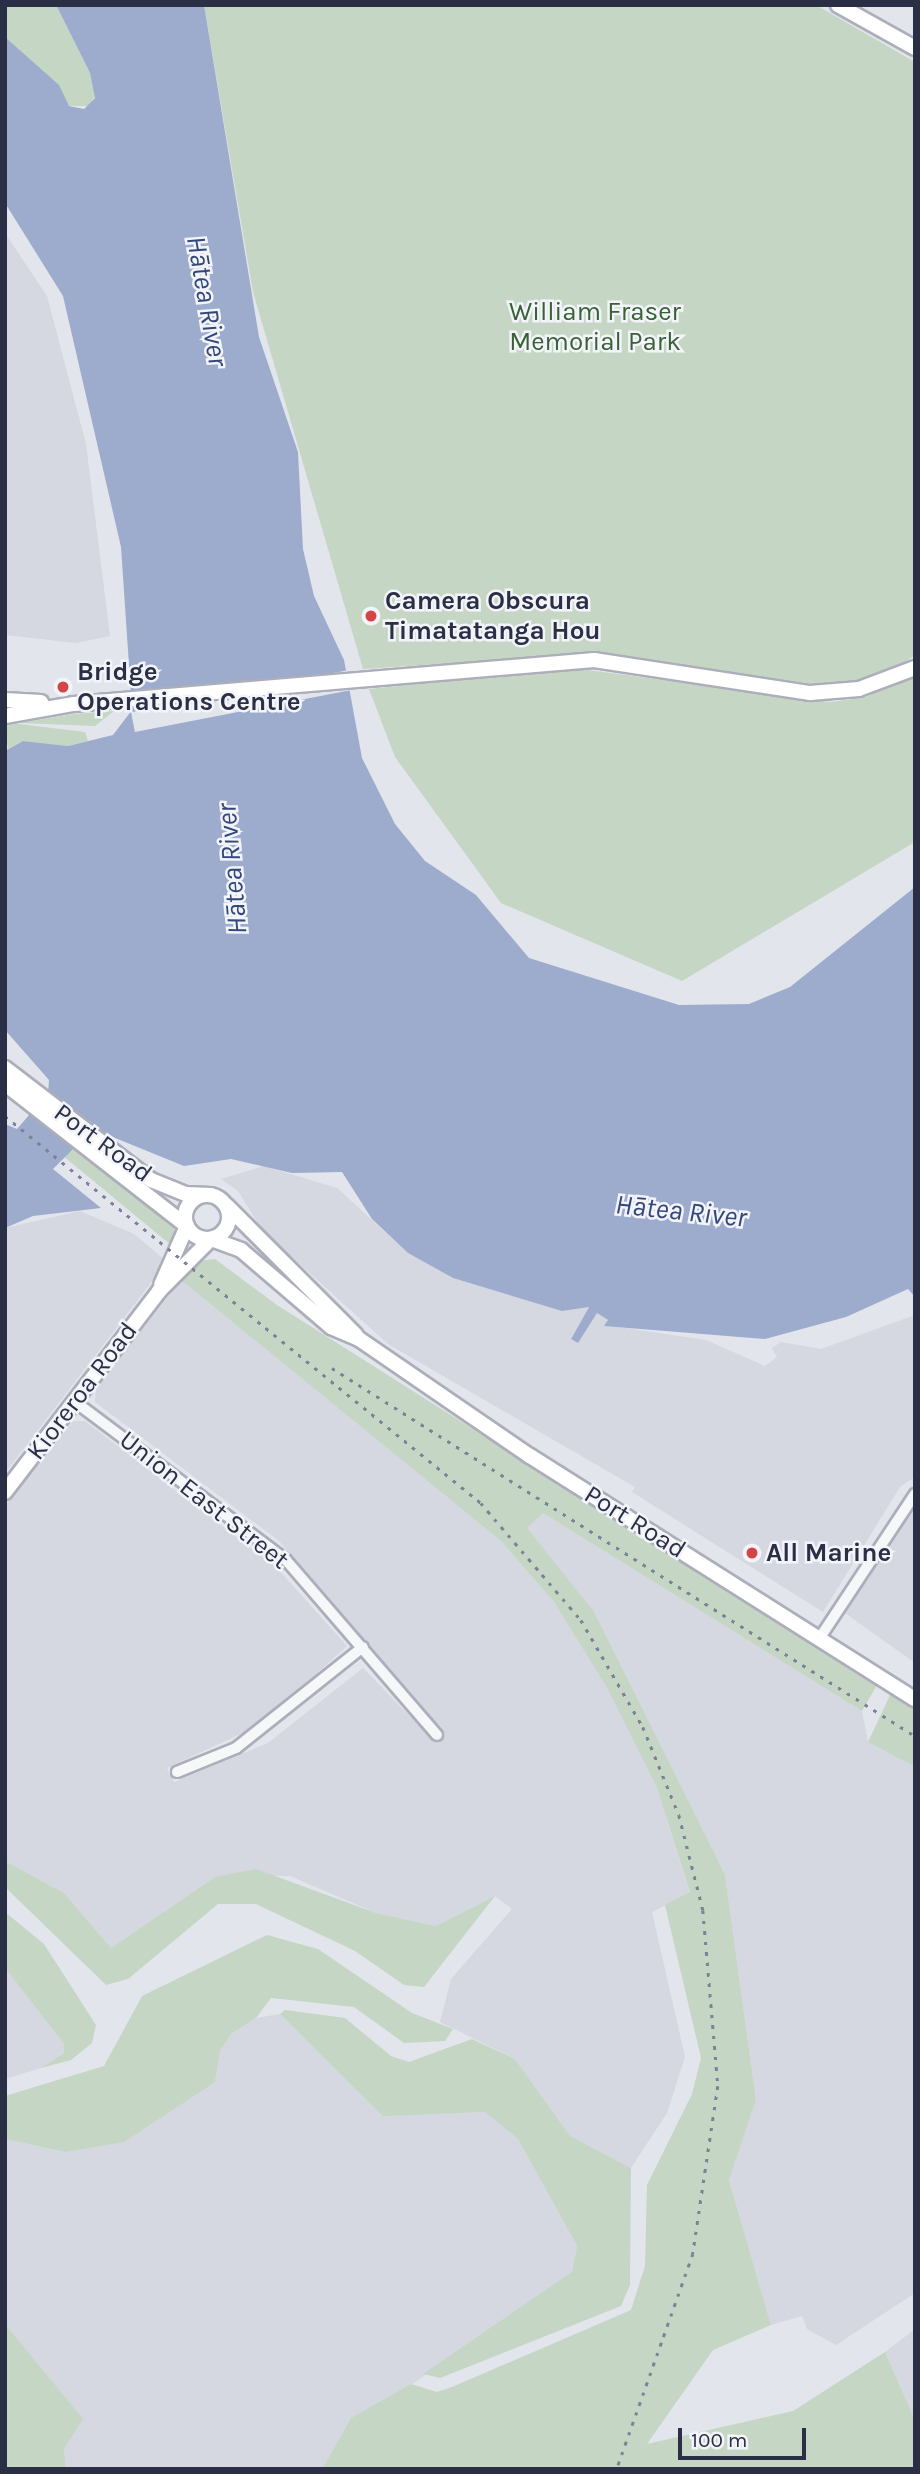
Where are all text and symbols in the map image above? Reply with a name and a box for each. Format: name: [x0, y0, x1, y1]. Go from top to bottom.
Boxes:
water label: Hātea River: [179, 233, 235, 369]
park label: William Fraser Memorial Park: [509, 296, 681, 358]
place label: Camera Obscura Timatatanga Hou: [385, 585, 601, 646]
marker: Camera Obscura Timatatanga Hou: [363, 608, 379, 624]
place label: Bridge Operations Centre: [77, 656, 300, 718]
marker: Bridge Operations Centre: [55, 679, 71, 695]
water label: Hātea River: [210, 802, 254, 936]
street label: Port Road: [48, 1097, 158, 1189]
water label: Hātea River: [614, 1187, 748, 1235]
street label: Kioreroa Road: [20, 1316, 144, 1466]
street label: Union East Street: [113, 1424, 295, 1576]
street label: Port Road: [578, 1479, 692, 1565]
place label: All Marine: [766, 1537, 891, 1569]
marker: All Marine: [744, 1545, 760, 1561]
scale bar: [682, 2414, 810, 2458]
text: 100 m: [691, 2428, 748, 2452]

